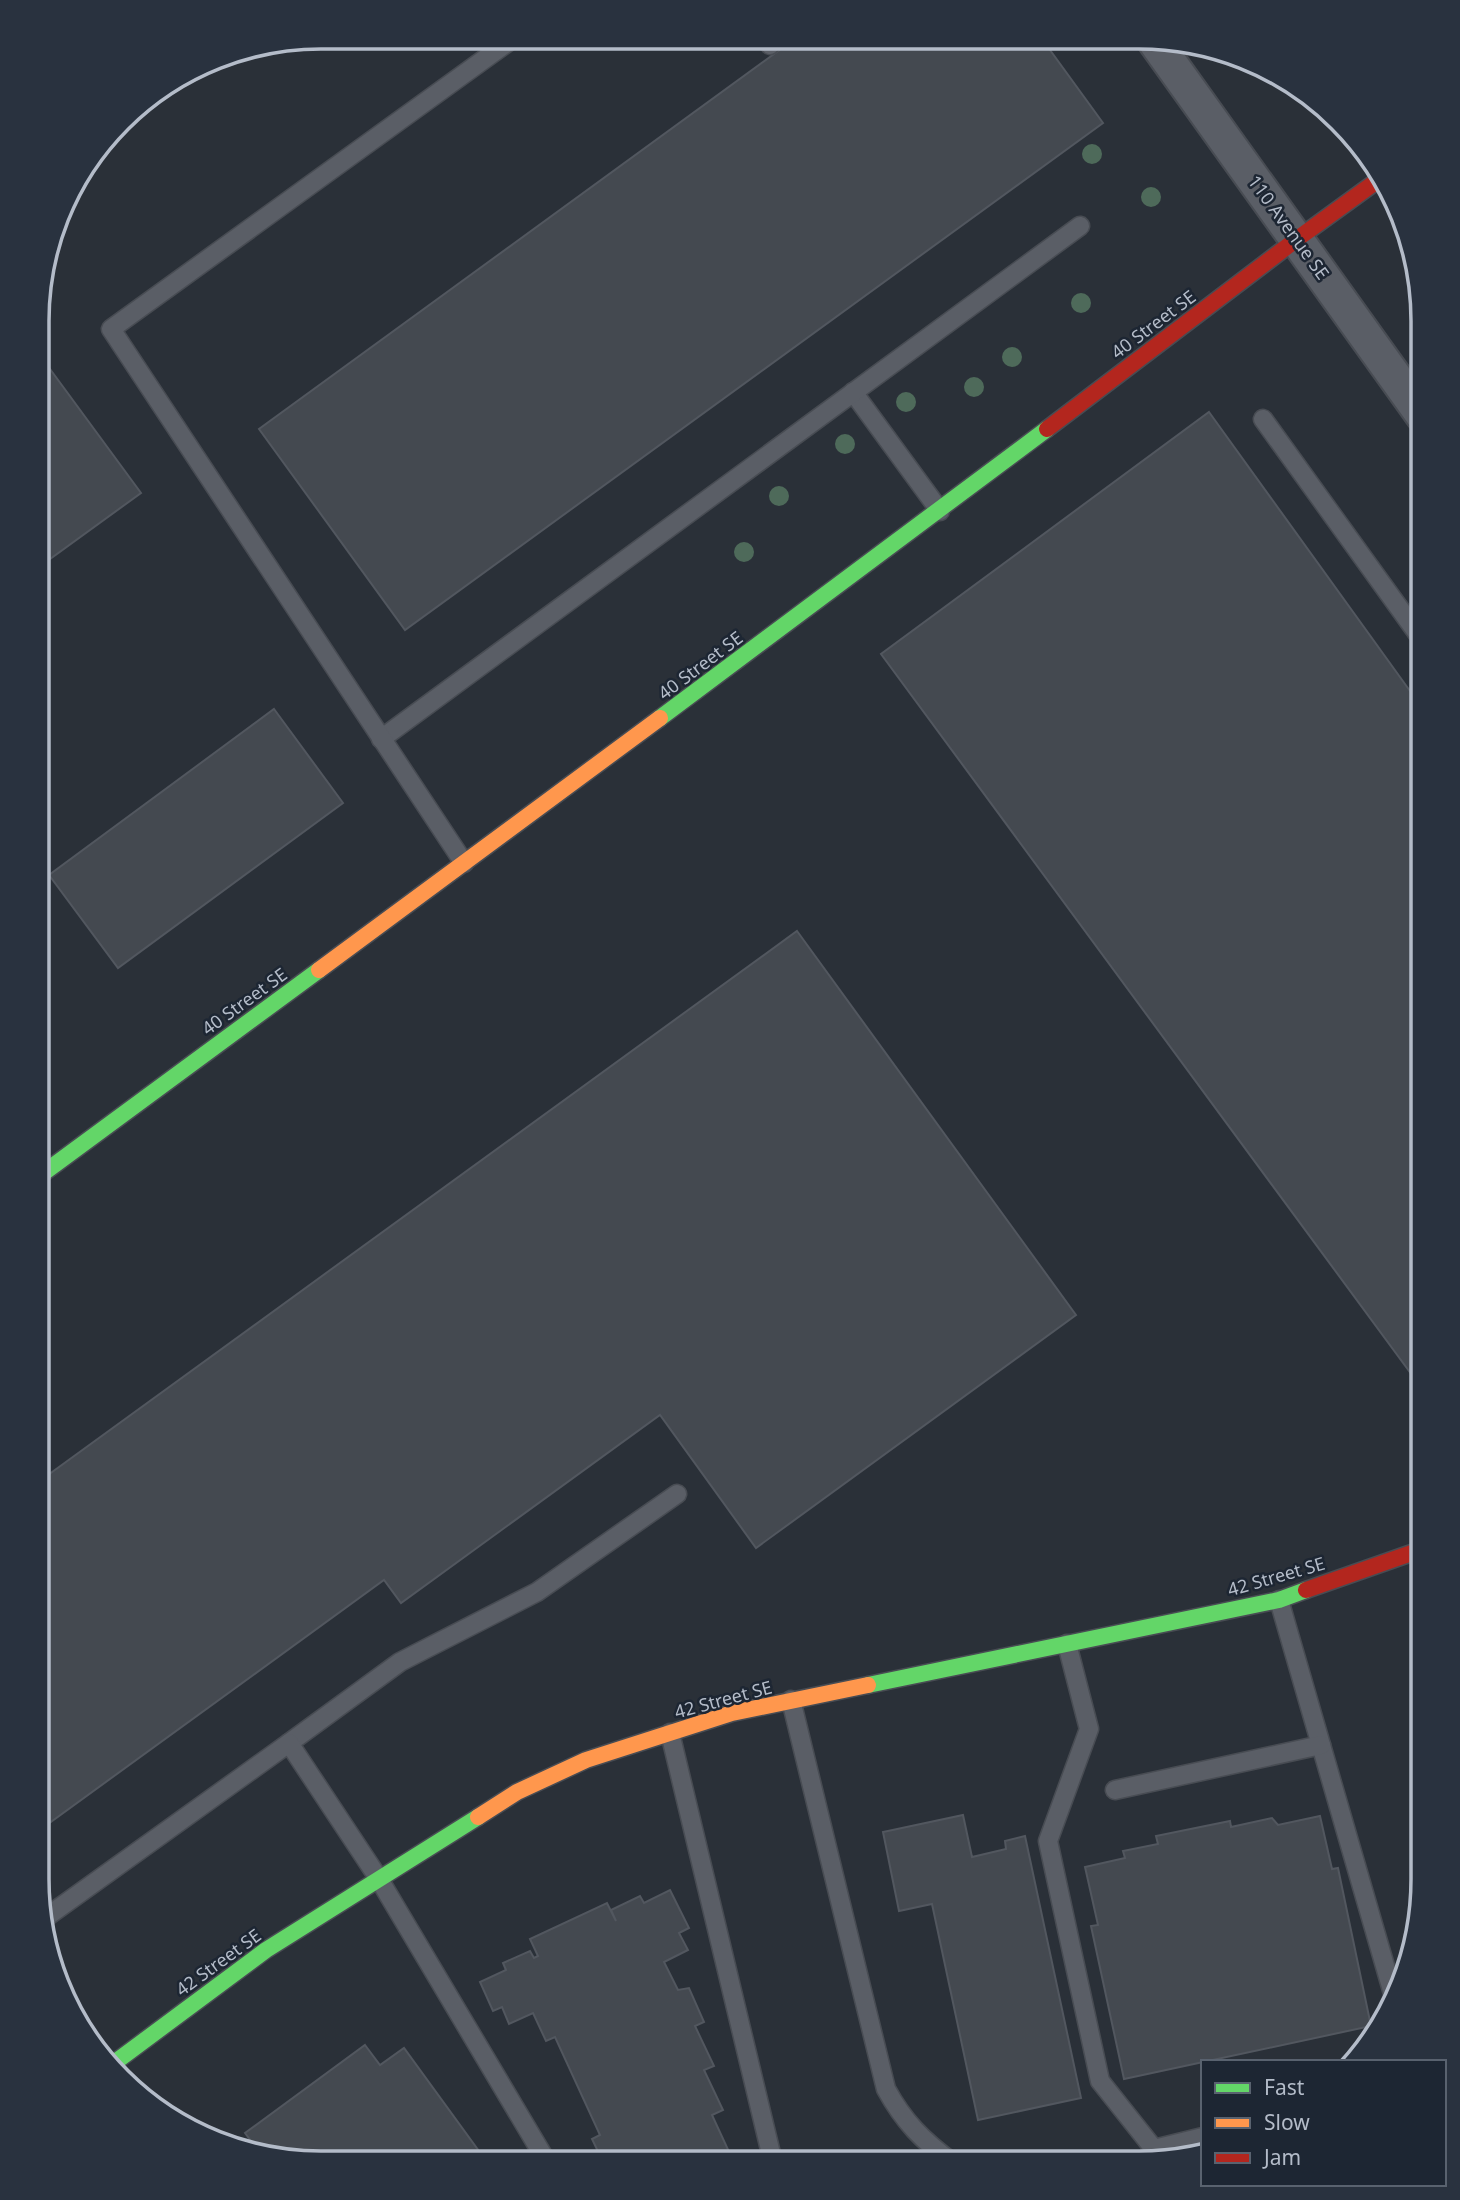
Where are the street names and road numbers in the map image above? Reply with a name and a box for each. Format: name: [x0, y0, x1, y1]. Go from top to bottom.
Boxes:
street label: 110 Avenue SE: [1243, 170, 1335, 284]
street label: 40 Street SE: [1106, 284, 1200, 364]
street label: 40 Street SE: [653, 625, 747, 705]
street label: 40 Street SE: [196, 962, 292, 1040]
street label: 42 Street SE: [1225, 1551, 1327, 1601]
street label: 42 Street SE: [672, 1674, 774, 1724]
street label: 42 Street SE: [170, 1923, 266, 2001]

